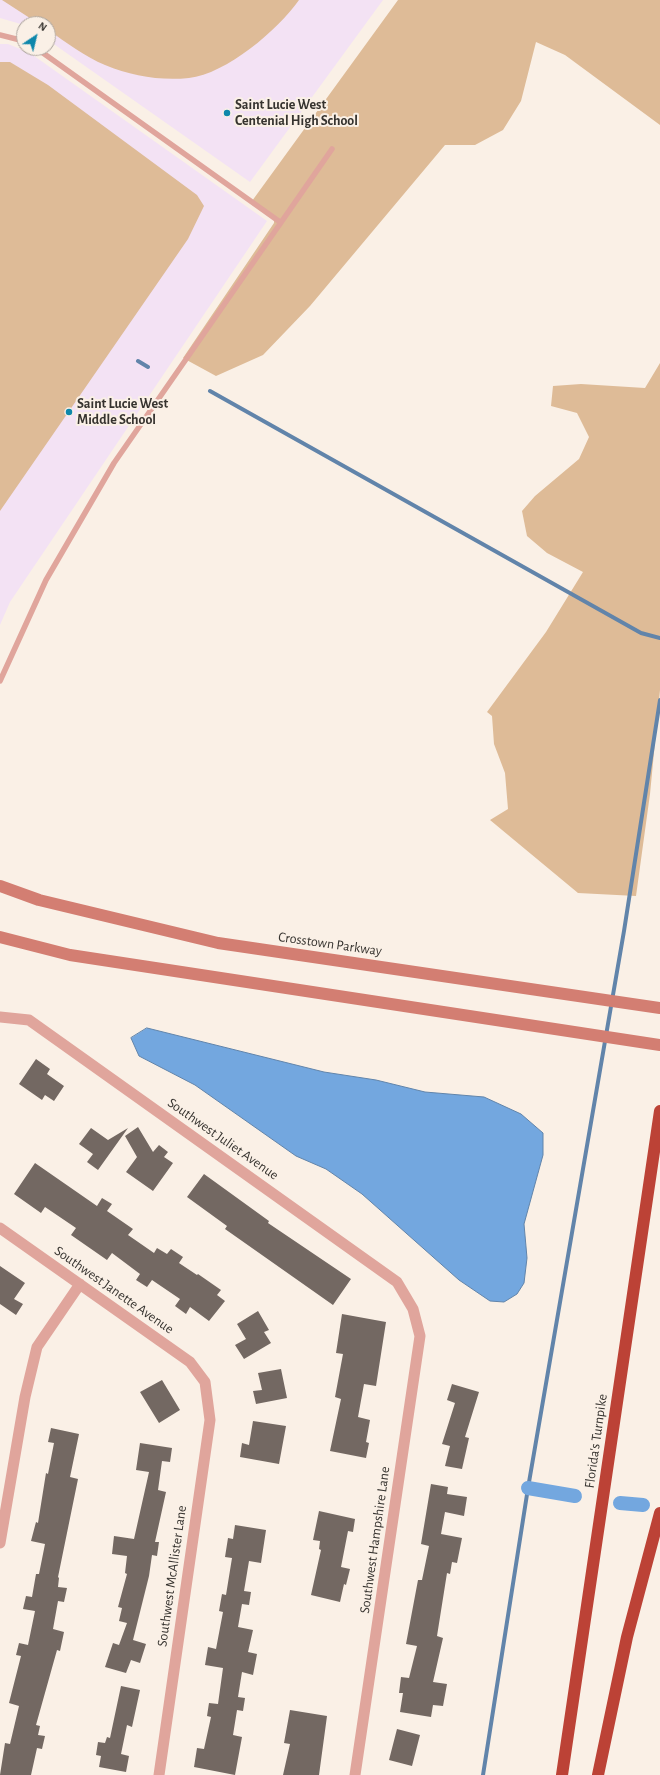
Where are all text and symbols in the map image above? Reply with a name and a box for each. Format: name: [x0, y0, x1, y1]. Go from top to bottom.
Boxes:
north arrow: [16, 16, 56, 56]
text: N: [36, 20, 49, 33]
place label: Saint Lucie West Centenial High School: [235, 97, 358, 130]
marker: Saint Lucie West Centenial High School: [222, 108, 232, 118]
place label: Saint Lucie West Middle School: [77, 396, 168, 428]
marker: Saint Lucie West Middle School: [64, 407, 74, 417]
street label: Crosstown Parkway: [277, 928, 383, 960]
street label: Southwest Juliet Avenue: [164, 1094, 282, 1184]
street label: Southwest Janette Avenue: [51, 1242, 177, 1338]
street label: Florida's Turnpike: [581, 1393, 611, 1489]
street label: Southwest Hampshire Lane: [356, 1465, 394, 1615]
street label: Southwest McAllister Lane: [154, 1504, 190, 1648]

